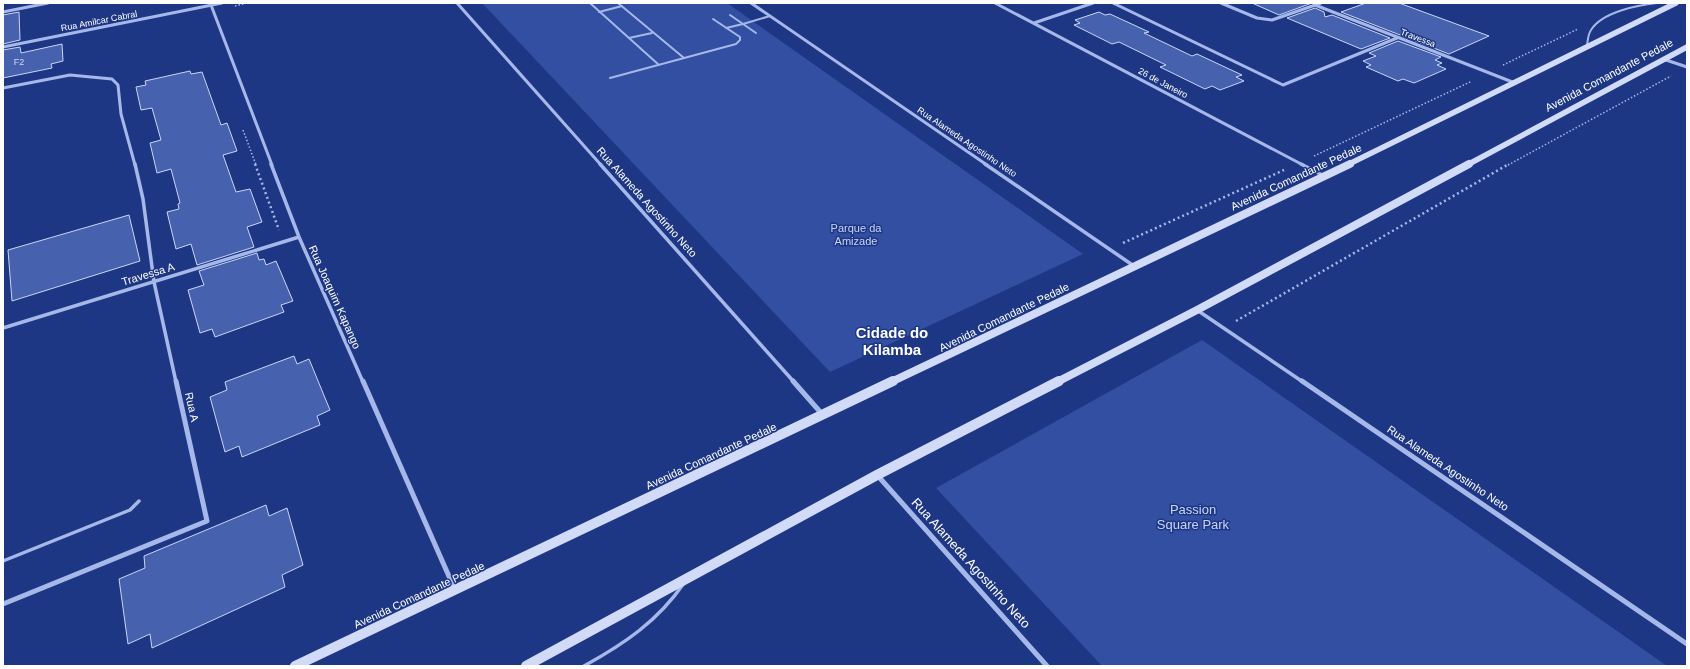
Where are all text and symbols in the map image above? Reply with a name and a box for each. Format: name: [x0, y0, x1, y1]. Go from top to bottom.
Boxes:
street label: Rua Amilcar Cabral: [60, 9, 138, 33]
street label: Travessa: [1399, 27, 1437, 49]
street label: Avenida Comandante Pedale: [1543, 36, 1675, 114]
house number: F2: [14, 57, 24, 67]
street label: 26 de Janeiro: [1137, 66, 1189, 100]
street label: Rua Alameda Agostinho Neto: [915, 105, 1019, 179]
street label: Avenida Comandante Pedale: [1229, 141, 1363, 213]
street label: Rua Alameda Agostinho Neto: [594, 145, 700, 259]
park label: Parque da Amizade: [831, 222, 882, 247]
street label: Rua Joaquim Kapango: [307, 243, 363, 351]
street label: Travessa A: [120, 260, 176, 288]
street label: Avenida Comandante Pedale: [937, 280, 1071, 354]
district label: Cidade do Kilamba: [856, 324, 928, 358]
street label: Rua A: [183, 391, 201, 424]
street label: Avenida Comandante Pedale: [644, 420, 778, 492]
street label: Rua Alameda Agostinho Neto: [1385, 423, 1511, 513]
street label: Rua Alameda Agostinho Neto: [909, 495, 1033, 631]
park label: Passion Square Park: [1157, 502, 1230, 532]
street label: Avenida Comandante Pedale: [352, 559, 486, 631]

